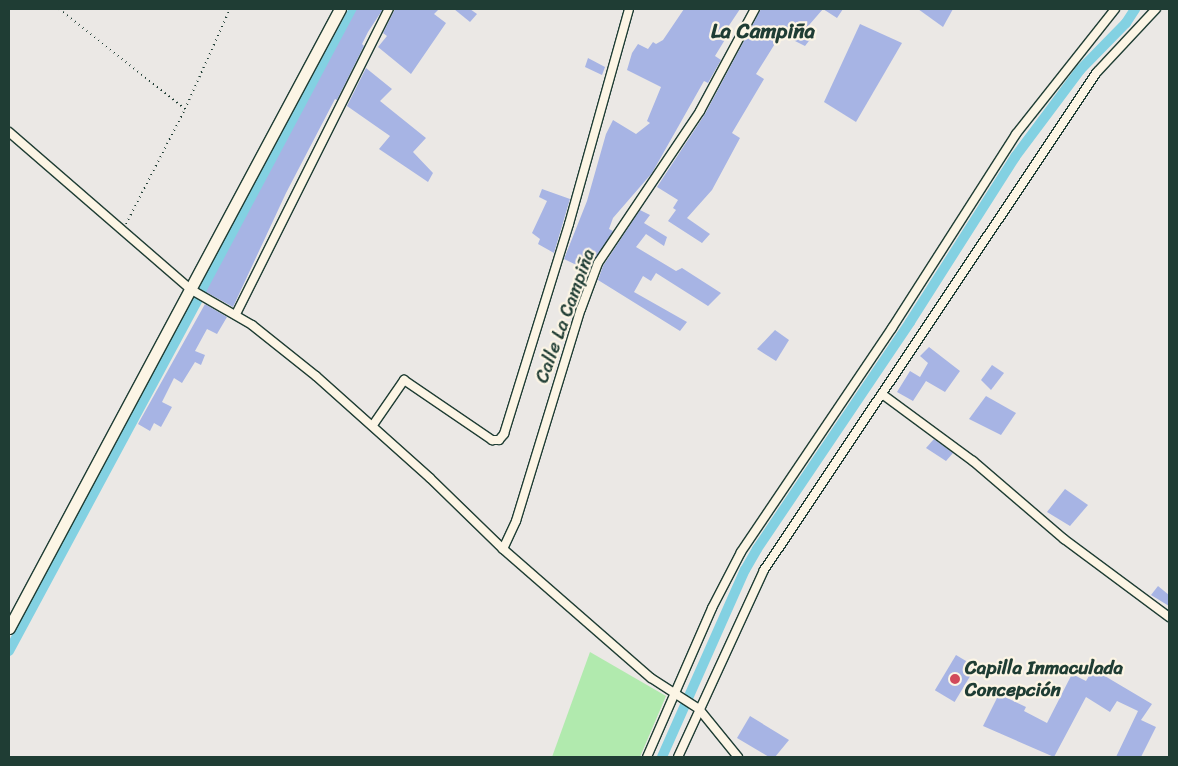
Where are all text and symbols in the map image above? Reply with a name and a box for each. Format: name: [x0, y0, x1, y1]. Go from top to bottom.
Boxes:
district label: La Campiña: [711, 18, 815, 44]
street label: Calle La Campiña: [530, 246, 600, 386]
place label: Capilla Inmaculada Concepción: [965, 657, 1123, 701]
marker: Capilla Inmaculada Concepción: [949, 673, 961, 685]

